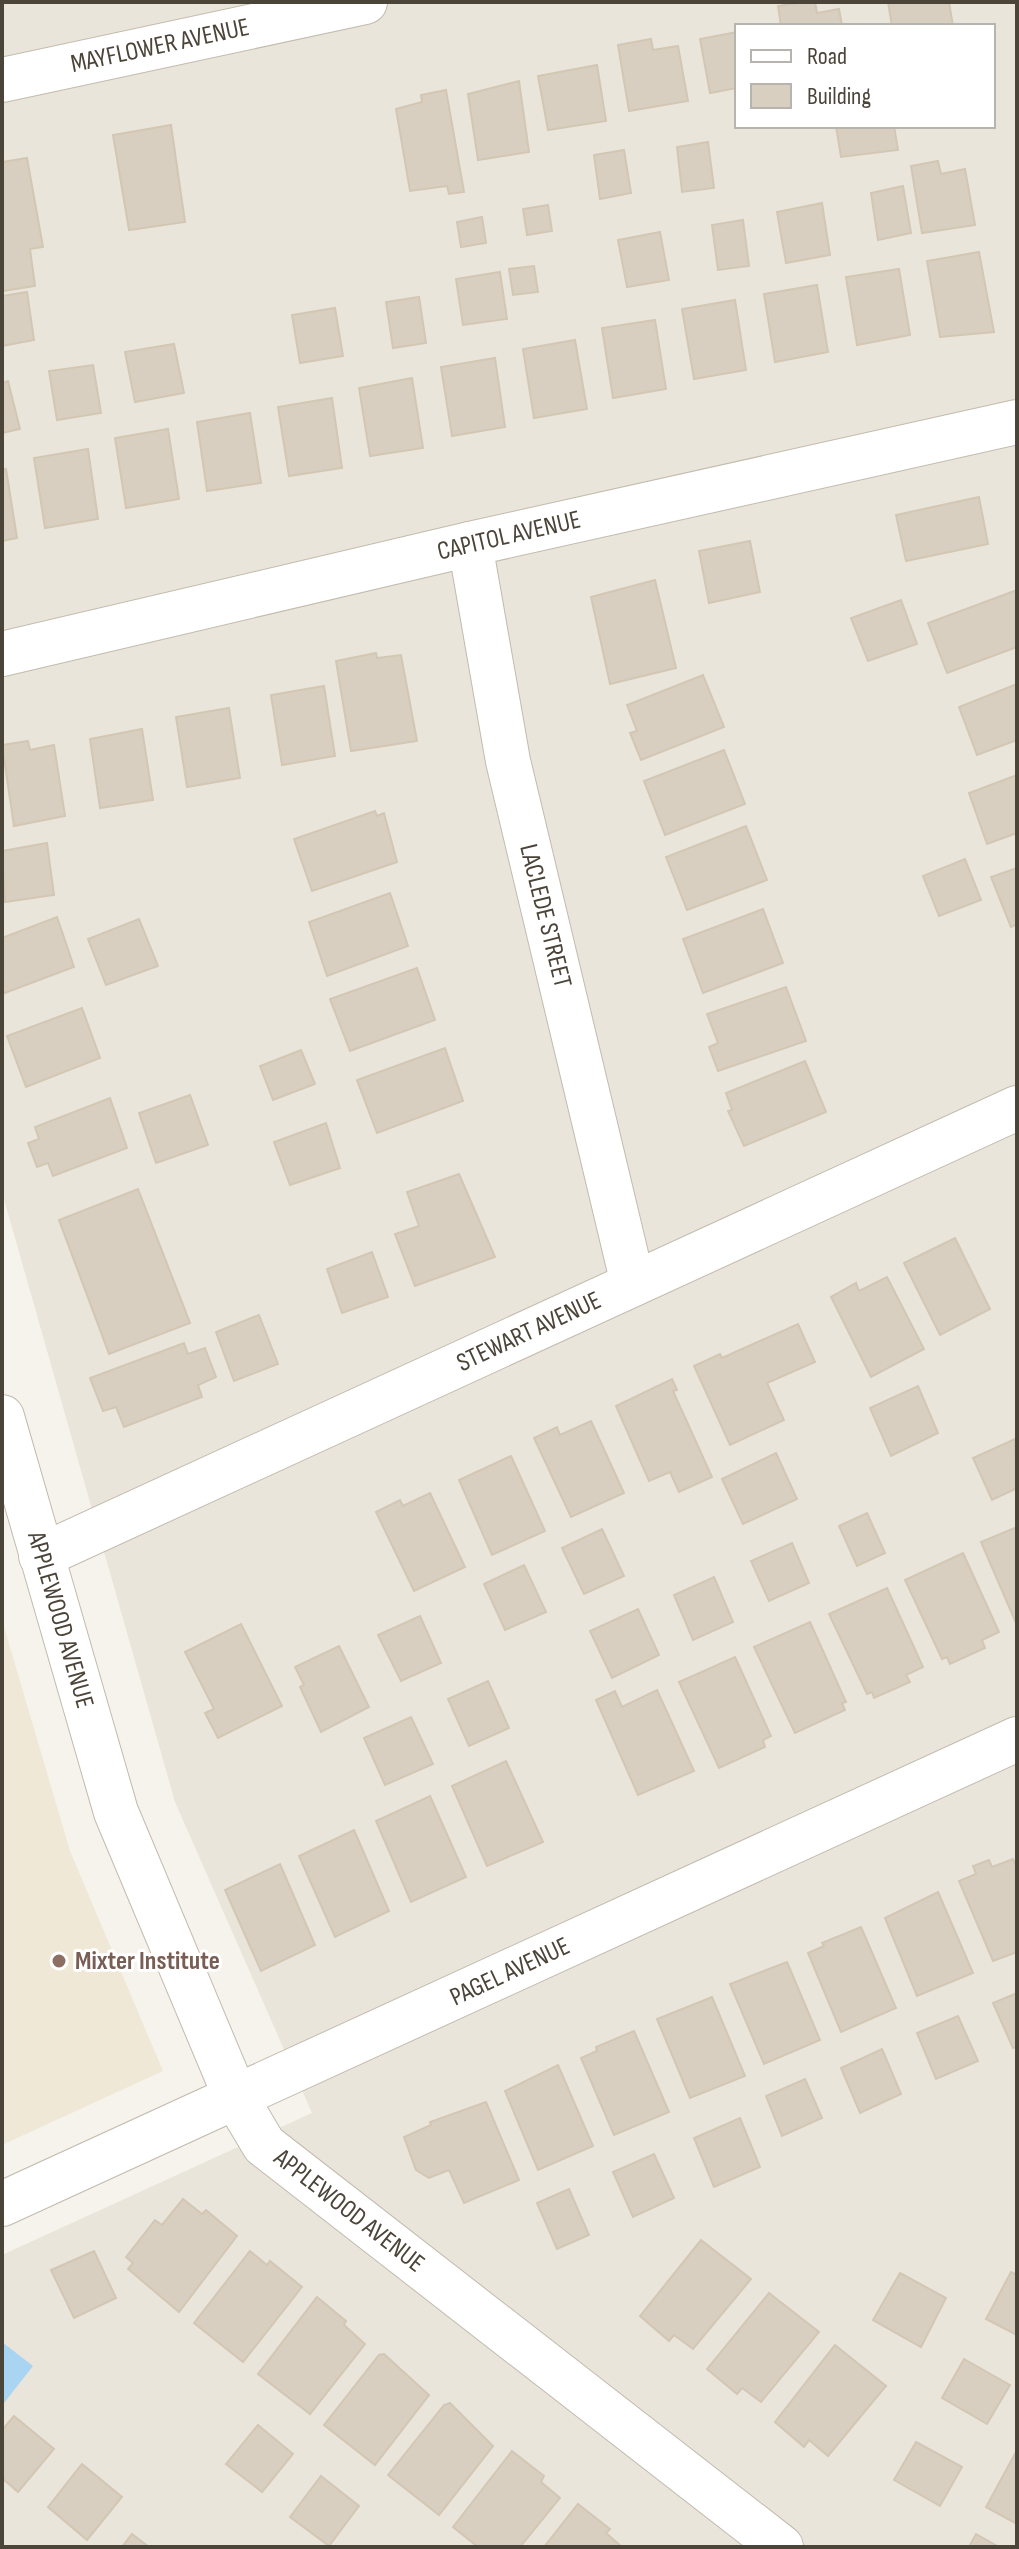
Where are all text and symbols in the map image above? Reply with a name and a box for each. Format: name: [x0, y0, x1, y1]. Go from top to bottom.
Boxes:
street label: MAYFLOWER AVENUE: [68, 12, 252, 80]
legend: [735, 24, 995, 128]
text: Road: [807, 42, 847, 71]
text: Building: [807, 82, 871, 111]
street label: CAPITOL AVENUE: [434, 504, 584, 568]
street label: LACLEDE STREET: [512, 841, 578, 991]
street label: STEWART AVENUE: [452, 1285, 606, 1379]
street label: APPLEWOOD AVENUE: [20, 1527, 100, 1712]
street label: PAGEL AVENUE: [445, 1931, 575, 2013]
place label: Mixter Institute: [75, 1946, 220, 1977]
marker: Mixter Institute: [50, 1952, 68, 1970]
street label: APPLEWOOD AVENUE: [267, 2142, 430, 2279]

